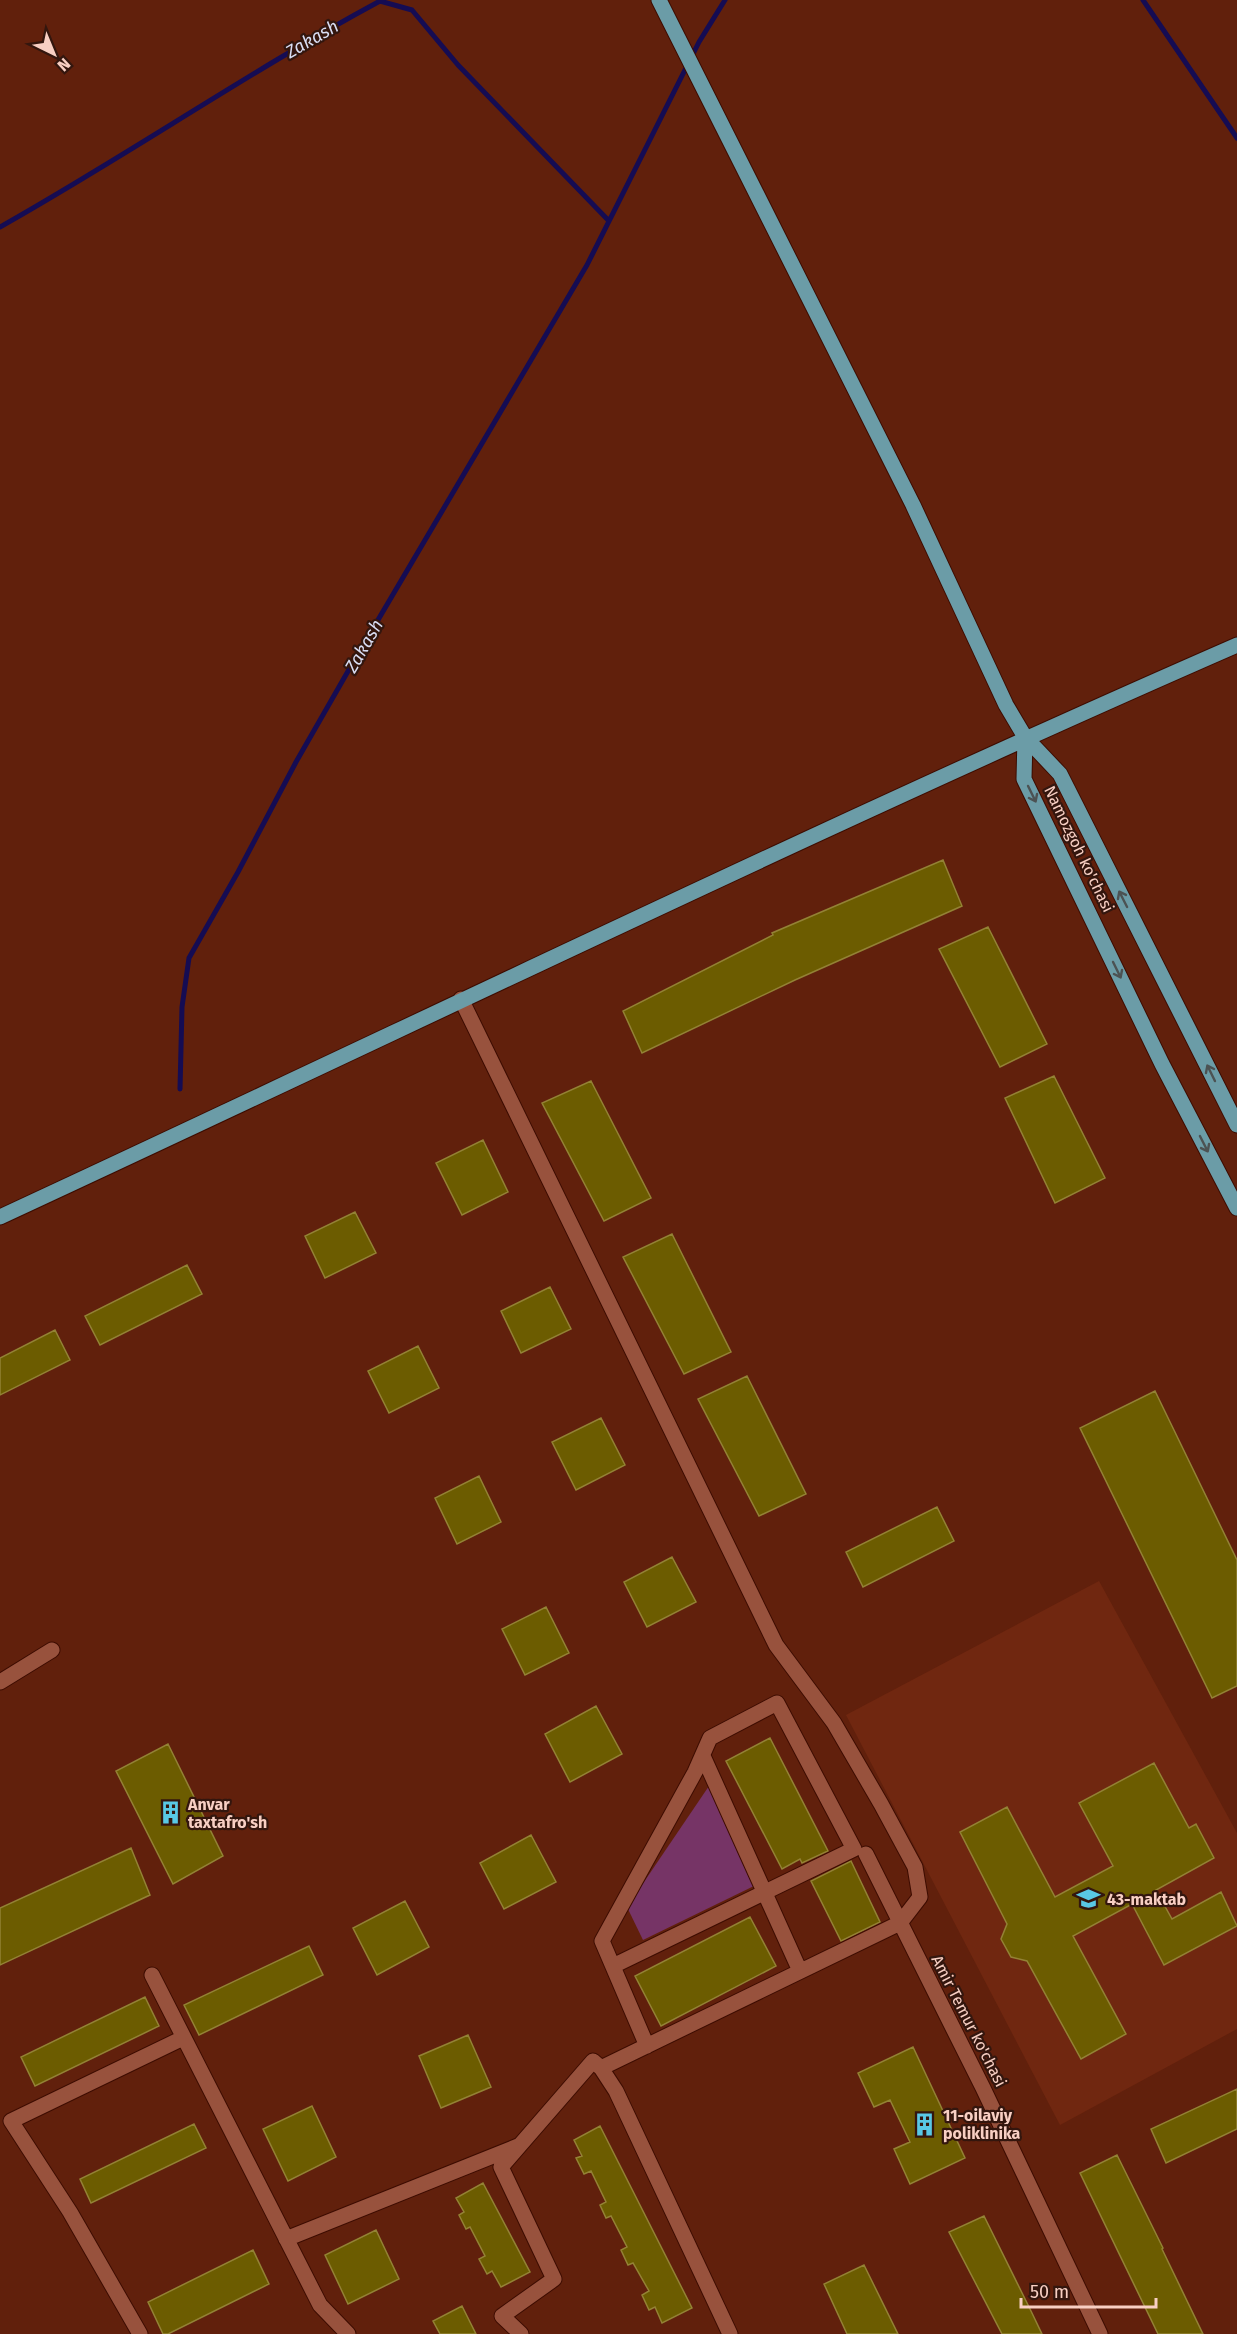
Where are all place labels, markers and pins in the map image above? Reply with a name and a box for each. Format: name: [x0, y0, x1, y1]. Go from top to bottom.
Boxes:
place label: Anvar taxtafro'sh: [187, 1795, 267, 1832]
building icon: Anvar taxtafro'sh: [157, 1800, 183, 1826]
school or university icon: 43-maktab: [1076, 1886, 1102, 1912]
place label: 43-maktab: [1107, 1890, 1186, 1909]
place label: 11-oilaviy poliklinika: [943, 2106, 1021, 2143]
building icon: 11-oilaviy poliklinika: [912, 2111, 938, 2137]

